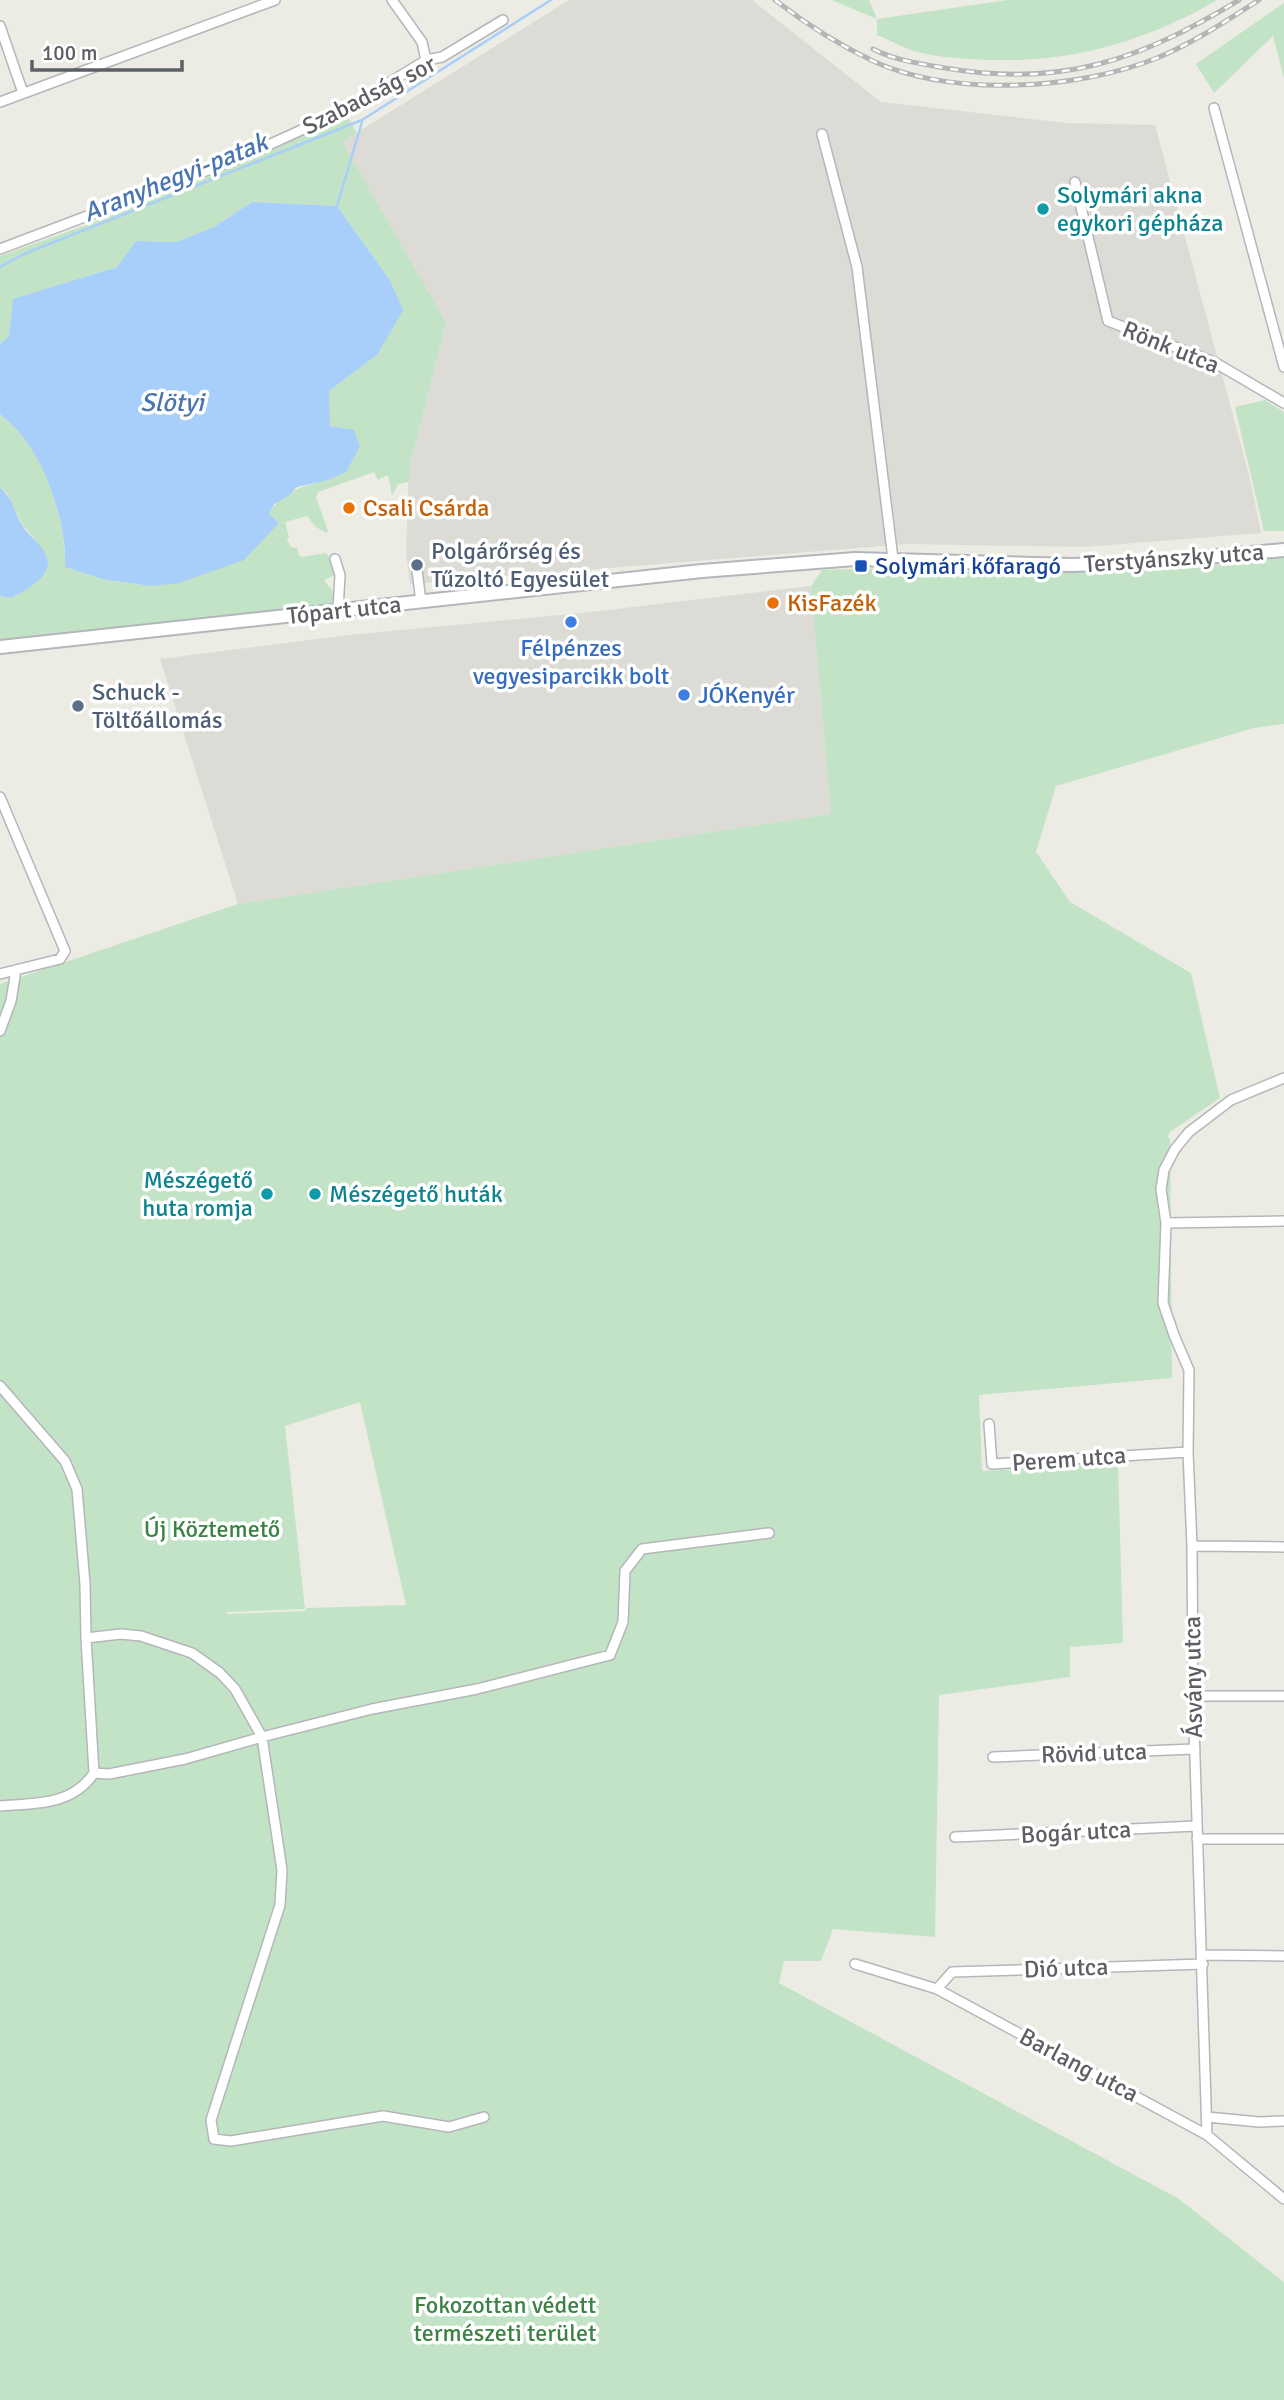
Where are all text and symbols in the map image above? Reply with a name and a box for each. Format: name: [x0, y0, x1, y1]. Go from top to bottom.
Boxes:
scale bar: [32, 28, 182, 72]
text: 100 m: [42, 40, 97, 66]
street label: Szabadság sor: [297, 48, 441, 141]
water label: Aranyhegyi-patak: [79, 126, 274, 229]
place label: Solymári akna egykori gépháza: [1057, 180, 1224, 238]
marker: Solymári akna egykori gépháza: [1035, 201, 1051, 217]
street label: Rönk utca: [1118, 314, 1224, 380]
water label: Slötyi: [140, 387, 207, 419]
place label: Csali Csárda: [363, 493, 490, 523]
marker: Csali Csárda: [341, 500, 357, 516]
place label: Polgárőrség és Tűzoltó Egyesület: [431, 536, 609, 594]
street label: Terstyánszky utca: [1083, 537, 1265, 579]
place label: Solymári kőfaragó: [875, 551, 1061, 581]
marker: Polgárőrség és Tűzoltó Egyesület: [409, 557, 425, 573]
marker: Solymári kőfaragó: [853, 558, 869, 574]
place label: KisFazék: [787, 588, 877, 618]
street label: Tópart utca: [285, 589, 403, 631]
marker: KisFazék: [765, 595, 781, 611]
marker: Félpénzes vegyesiparcikk bolt: [563, 614, 579, 630]
place label: Félpénzes vegyesiparcikk bolt: [473, 633, 669, 691]
place label: Schuck - Töltőállomás: [92, 677, 223, 735]
place label: JÓKenyér: [698, 680, 795, 710]
marker: JÓKenyér: [676, 687, 692, 703]
marker: Schuck - Töltőállomás: [70, 698, 86, 714]
place label: Mészégető huta romja: [142, 1165, 253, 1223]
place label: Mészégető huták: [329, 1179, 503, 1209]
marker: Mészégető huta romja: [259, 1186, 275, 1202]
marker: Mészégető huták: [307, 1186, 323, 1202]
street label: Perem utca: [1011, 1440, 1127, 1478]
park label: Új Köztemető: [144, 1514, 280, 1544]
street label: Ásvány utca: [1177, 1616, 1209, 1738]
street label: Rövid utca: [1040, 1736, 1148, 1770]
street label: Bogár utca: [1020, 1814, 1132, 1850]
street label: Dió utca: [1023, 1952, 1109, 1984]
street label: Barlang utca: [1014, 2021, 1144, 2109]
park label: Fokozottan védett természeti terület: [414, 2290, 596, 2348]

